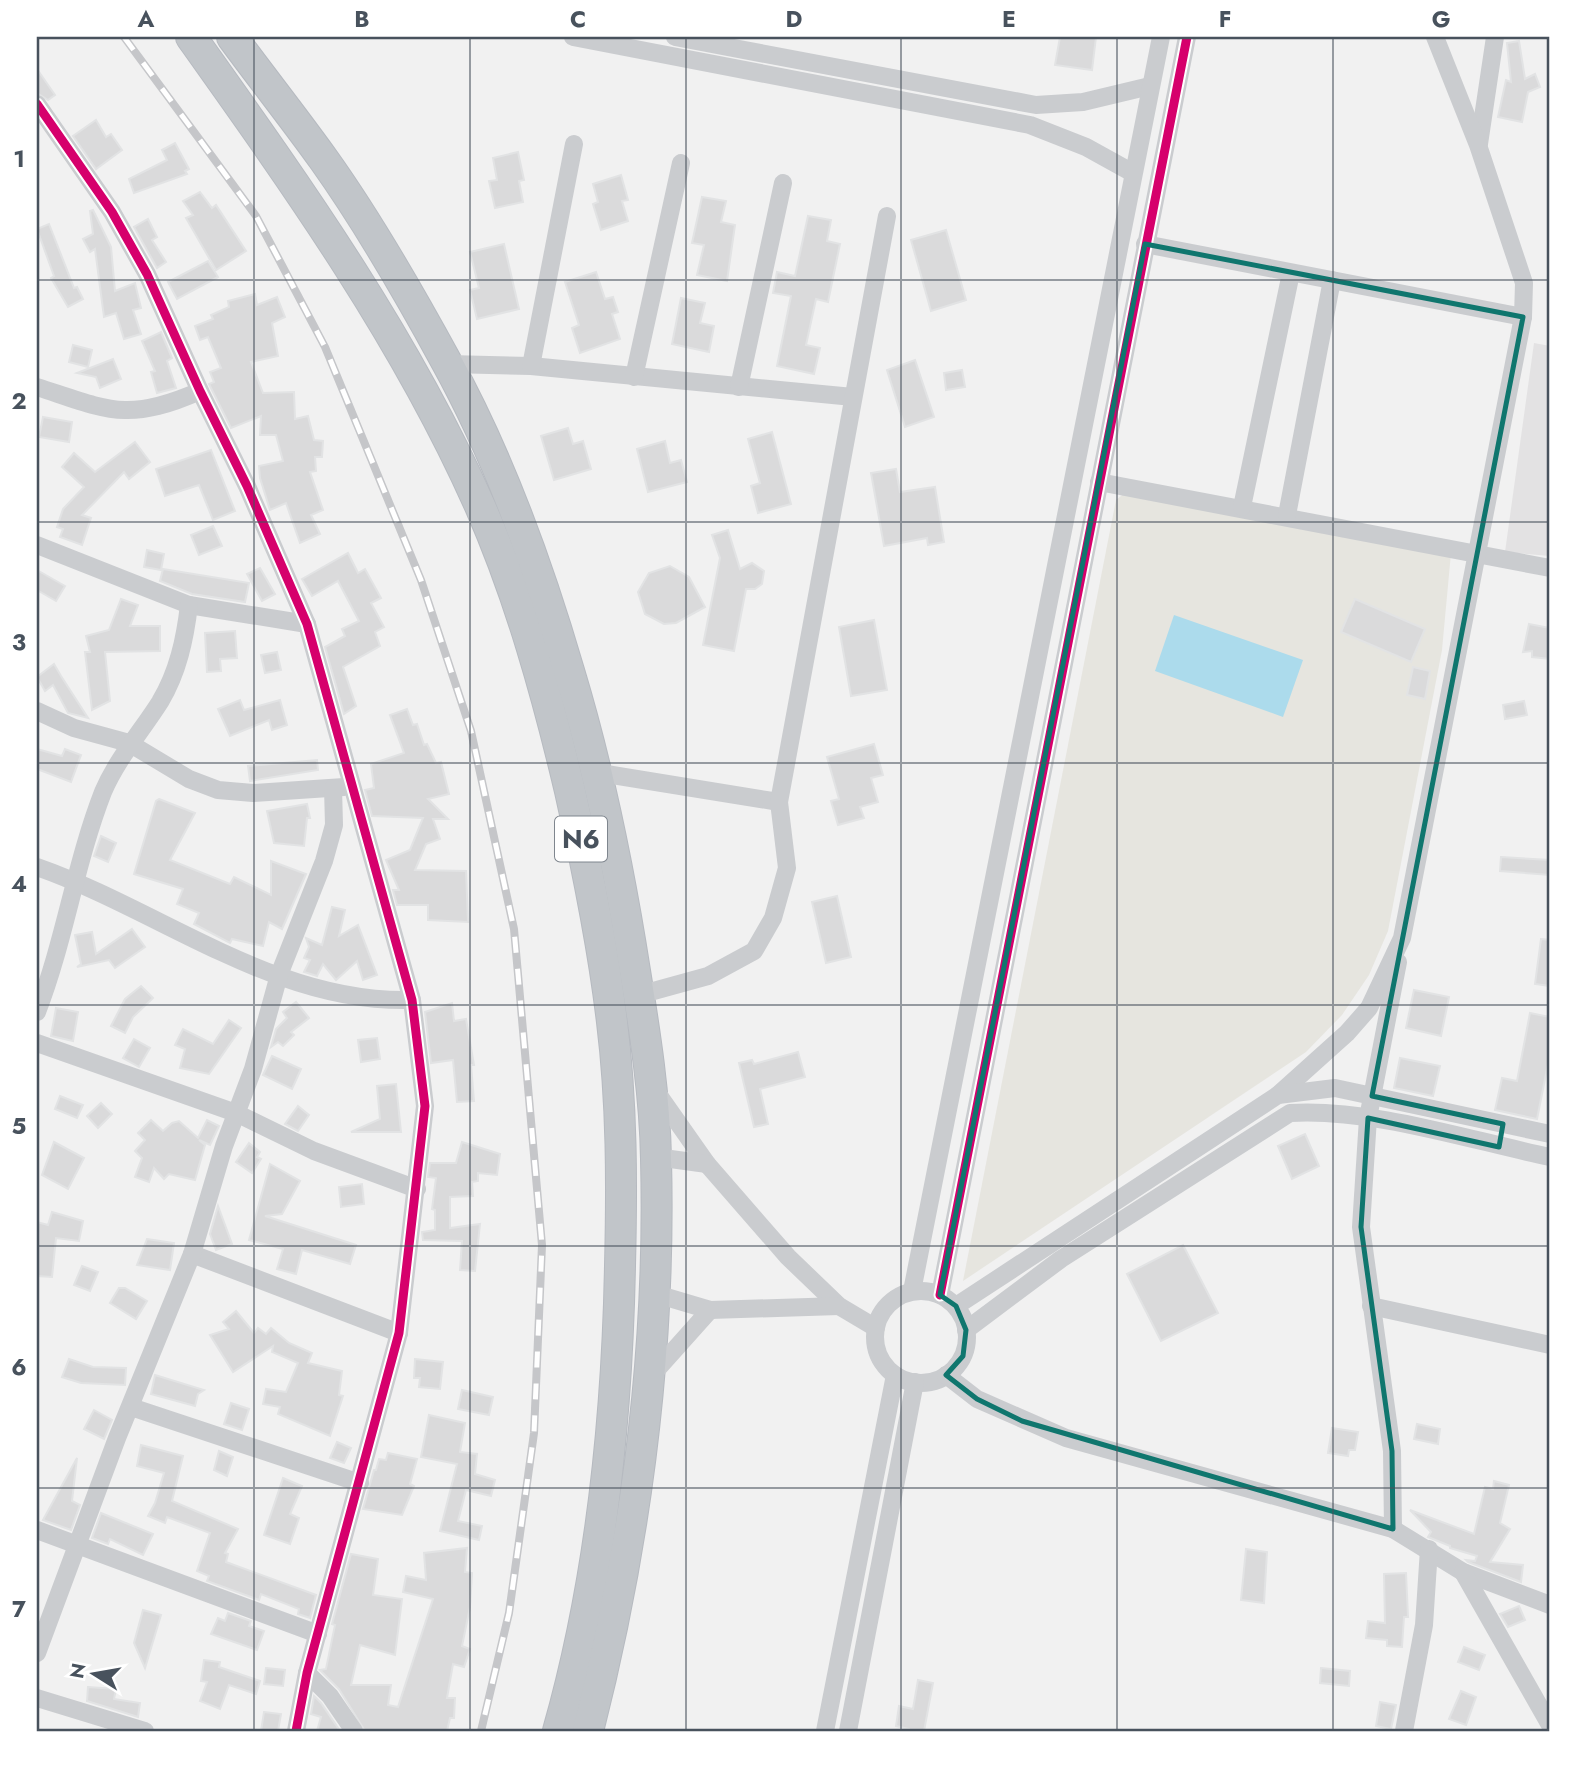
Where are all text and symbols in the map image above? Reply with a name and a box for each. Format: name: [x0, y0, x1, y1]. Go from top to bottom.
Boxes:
text: A: [137, 2, 155, 36]
text: B: [354, 2, 370, 36]
text: C: [570, 2, 586, 36]
text: D: [786, 2, 803, 36]
text: E: [1002, 2, 1016, 36]
text: F: [1219, 2, 1231, 36]
text: G: [1432, 2, 1450, 36]
text: 1: [13, 142, 25, 176]
text: 2: [11, 384, 27, 418]
text: 3: [12, 625, 26, 659]
road number: N6: [555, 817, 607, 862]
text: 4: [11, 867, 27, 901]
text: 5: [12, 1109, 26, 1143]
text: 6: [11, 1350, 27, 1384]
text: 7: [12, 1592, 26, 1626]
north arrow: [60, 1638, 130, 1708]
text: N: [63, 1661, 92, 1681]

